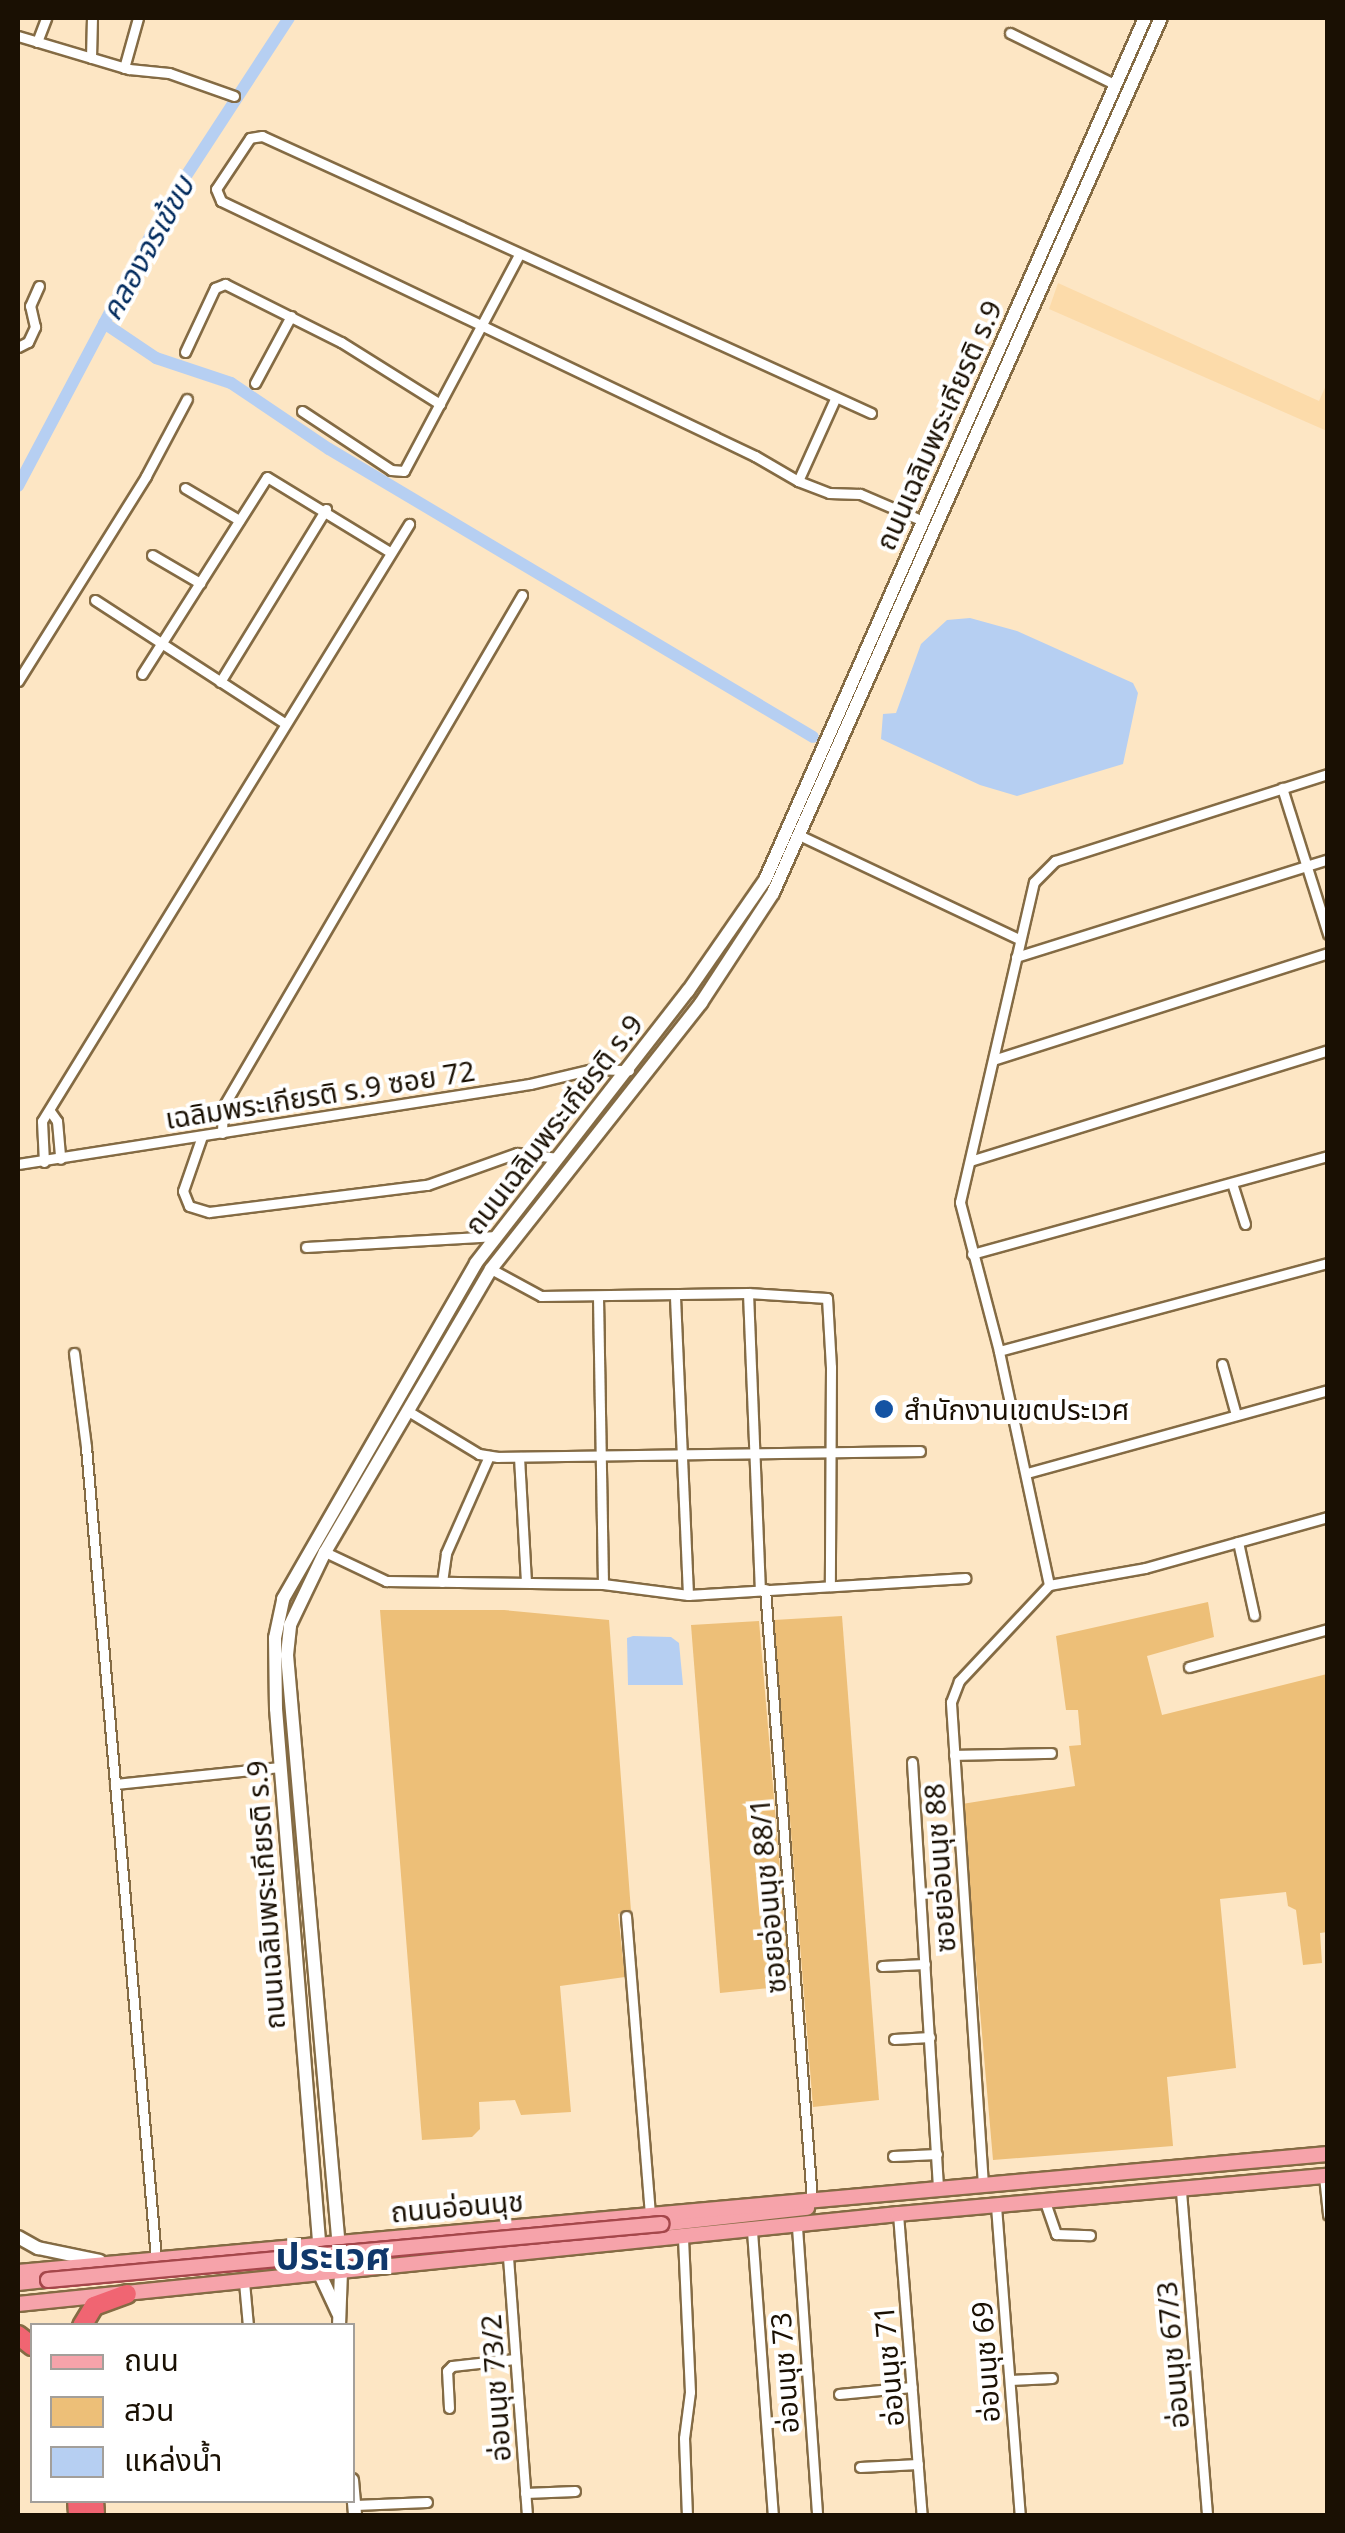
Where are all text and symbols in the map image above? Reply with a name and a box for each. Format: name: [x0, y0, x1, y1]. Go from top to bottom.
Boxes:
water label: คลองจรเข้ขบ: [93, 170, 201, 326]
street label: ถนนเฉลิมพระเกียรติ ร.9: [868, 295, 1008, 555]
street label: ถนนเฉลิมพระเกียรติ ร.9: [457, 1007, 649, 1241]
street label: เฉลิมพระเกียรติ ร.9 ซอย 72: [163, 1053, 477, 1135]
place label: สำนักงานเขตประเวศ: [904, 1392, 1129, 1426]
marker: สำนักงานเขตประเวศ: [873, 1398, 895, 1420]
street label: ถนนเฉลิมพระเกียรติ ร.9: [239, 1759, 291, 2031]
street label: ซอยอ่อนนุช 88: [916, 1782, 962, 1954]
street label: ซอยอ่อนนุช 88/1: [742, 1797, 792, 1995]
street label: ถนนอ่อนนุช: [389, 2183, 525, 2229]
district label: ประเวศ: [276, 2233, 390, 2279]
street label: อ่อนนุช 67/3: [1149, 2280, 1195, 2430]
street label: อ่อนนุช 69: [964, 2300, 1006, 2424]
street label: อ่อนนุช 71: [866, 2304, 910, 2428]
street label: อ่อนนุช 73: [763, 2311, 805, 2435]
street label: อ่อนนุช 73/2: [473, 2313, 517, 2463]
legend: [30, 2323, 355, 2503]
text: ถนน: [124, 2339, 179, 2380]
text: สวน: [124, 2389, 174, 2430]
text: แหล่งน้ำ: [124, 2439, 222, 2480]

